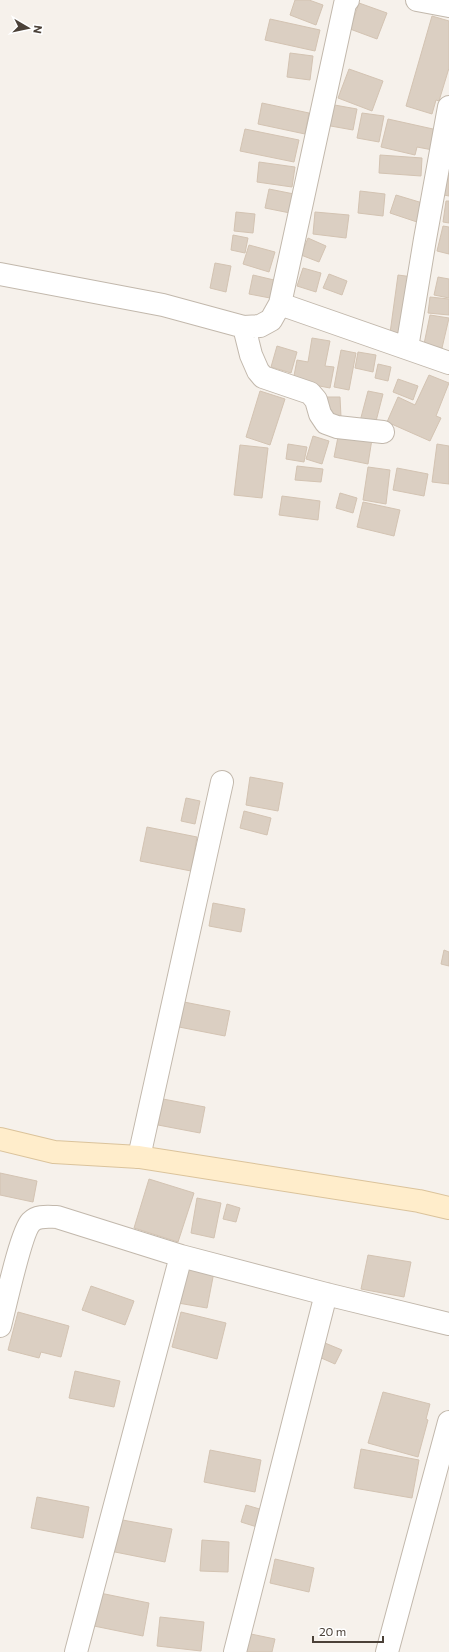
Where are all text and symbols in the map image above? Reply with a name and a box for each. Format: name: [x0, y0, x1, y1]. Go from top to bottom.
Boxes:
north arrow: [8, 8, 48, 48]
text: N: [31, 25, 45, 35]
scale bar: [313, 1618, 383, 1644]
text: 20 m: [319, 1624, 346, 1638]

